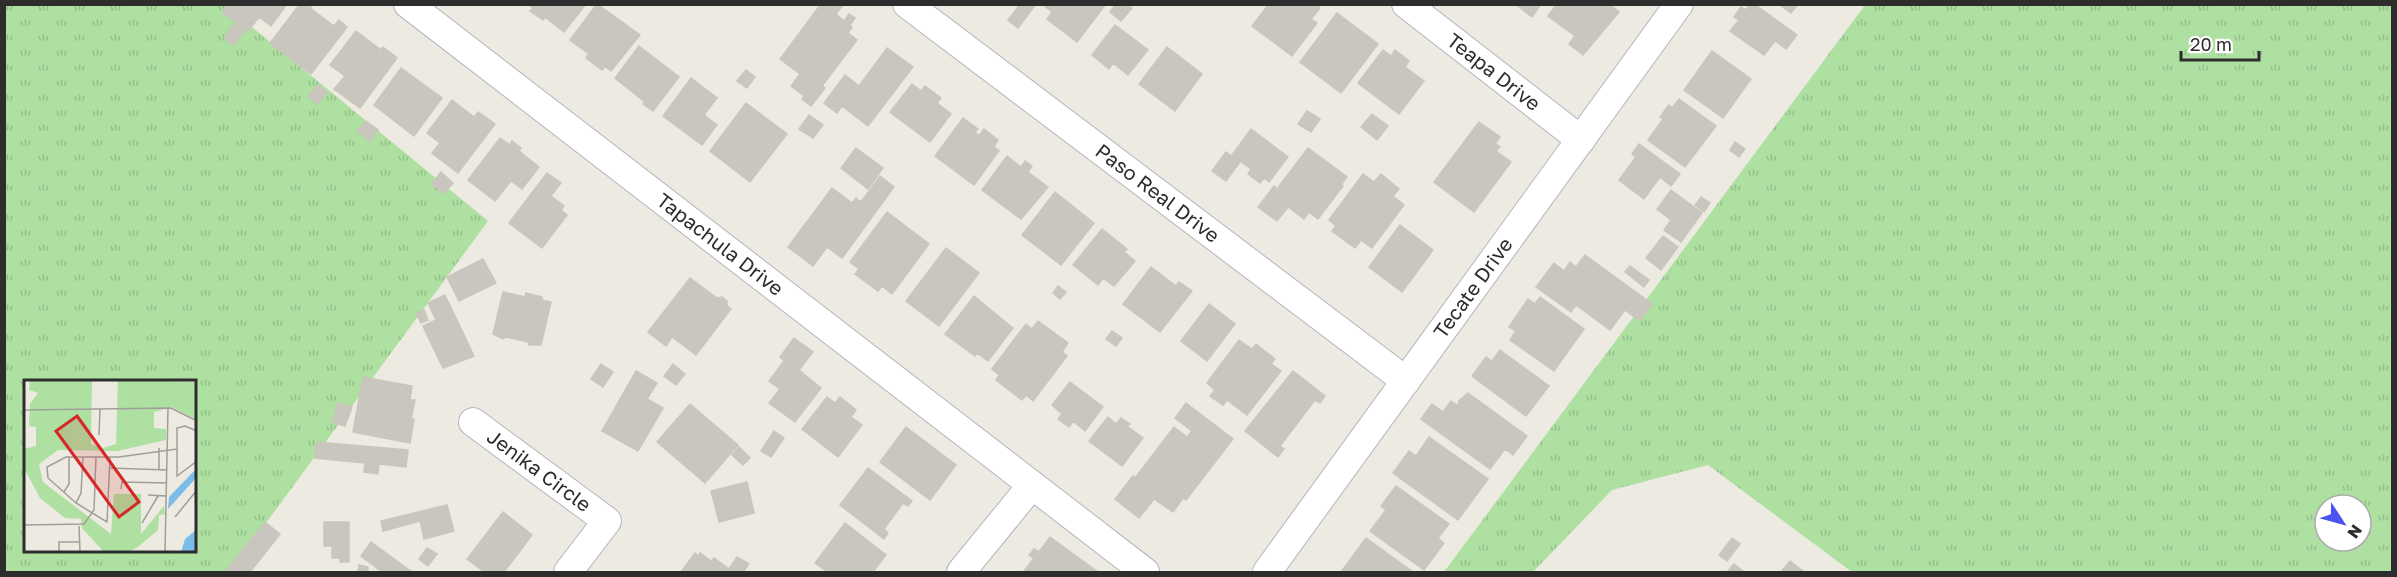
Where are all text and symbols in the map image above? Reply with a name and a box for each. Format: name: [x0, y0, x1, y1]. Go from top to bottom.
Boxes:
scale bar: [2181, 24, 2259, 62]
street label: Teapa Drive: [1443, 28, 1546, 115]
text: 20 m: [2190, 33, 2232, 55]
street label: Paso Real Drive: [1091, 138, 1225, 247]
street label: Tapachula Drive: [653, 187, 789, 300]
street label: Tecate Drive: [1428, 232, 1517, 342]
inset map: [24, 380, 196, 553]
street label: Jenika Circle: [483, 424, 596, 516]
north arrow: [2313, 493, 2373, 553]
text: N: [2343, 521, 2367, 543]

